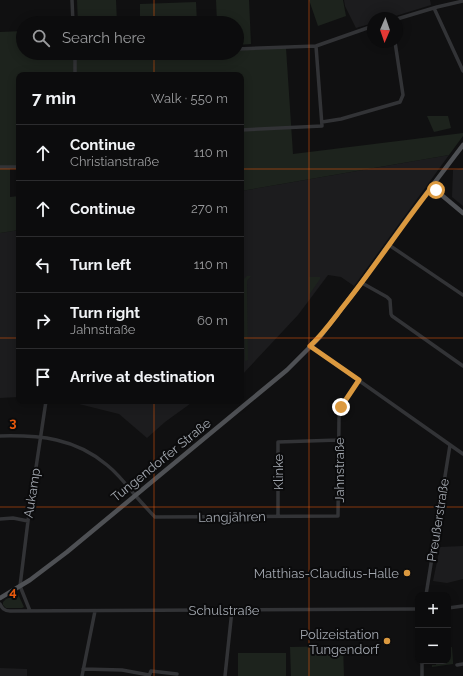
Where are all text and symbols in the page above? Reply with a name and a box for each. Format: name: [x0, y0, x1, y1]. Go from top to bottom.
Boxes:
north arrow: [367, 12, 403, 48]
search box: [16, 16, 244, 60]
icon: search: [30, 27, 52, 49]
text: Search here: [62, 29, 145, 47]
text: 7 min: [32, 88, 76, 108]
text: Walk · 550 m: [151, 91, 228, 106]
text: Continue: [70, 136, 135, 154]
icon: ahead: [32, 142, 54, 164]
text: 110 m: [194, 145, 228, 160]
text: Christianstraße: [70, 154, 159, 169]
route start: [427, 181, 445, 199]
icon: ahead: [32, 198, 54, 220]
text: Continue: [70, 200, 135, 218]
text: 270 m: [191, 201, 228, 216]
icon: left: [32, 254, 54, 276]
text: Turn left: [70, 256, 131, 274]
text: 110 m: [194, 257, 228, 272]
text: Turn right: [70, 304, 140, 322]
icon: right: [32, 310, 54, 332]
text: 60 m: [197, 313, 228, 328]
text: Jahnstraße: [70, 322, 135, 337]
icon: arrive: [32, 366, 54, 388]
text: Arrive at destination: [70, 368, 215, 386]
route end: [332, 398, 350, 416]
text: 3: [9, 415, 17, 430]
street label: Tungendorfer Straße: [108, 415, 214, 505]
street label: Jahnstraße: [332, 437, 347, 503]
street label: Klinke: [271, 453, 286, 490]
street label: Aukamp: [21, 467, 43, 519]
street label: Preußerstraße: [424, 477, 452, 563]
street label: Langjähren: [198, 509, 266, 525]
place label: Matthias-Claudius-Halle: [254, 566, 399, 581]
marker: Matthias-Claudius-Halle: [402, 568, 412, 578]
text: 4: [9, 584, 17, 599]
map controls: [415, 592, 451, 664]
button: +: [415, 592, 451, 628]
street label: Schulstraße: [189, 603, 260, 618]
place label: Polizeistation Tungendorf: [300, 627, 380, 657]
button: −: [415, 628, 451, 664]
marker: Polizeistation Tungendorf: [382, 636, 392, 646]

